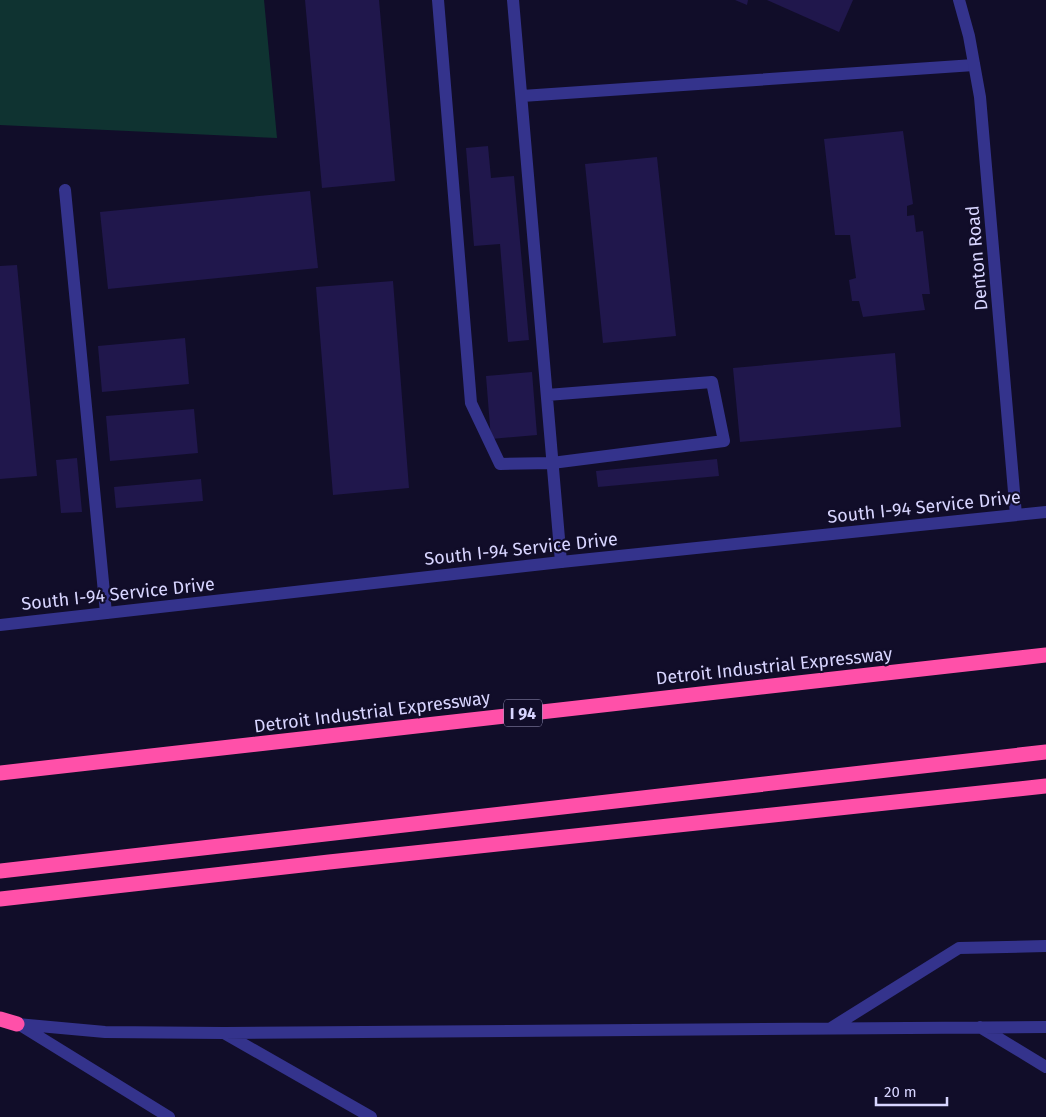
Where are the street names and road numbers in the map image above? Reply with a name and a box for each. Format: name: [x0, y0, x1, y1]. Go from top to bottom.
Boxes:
street label: Denton Road: [961, 204, 993, 312]
street label: South I-94 Service Drive: [826, 486, 1022, 528]
street label: South I-94 Service Drive: [423, 528, 619, 570]
street label: South I-94 Service Drive: [20, 573, 216, 615]
street label: Detroit Industrial Expressway: [655, 643, 893, 689]
street label: Detroit Industrial Expressway: [253, 687, 491, 737]
road number: I 94: [504, 700, 542, 726]

